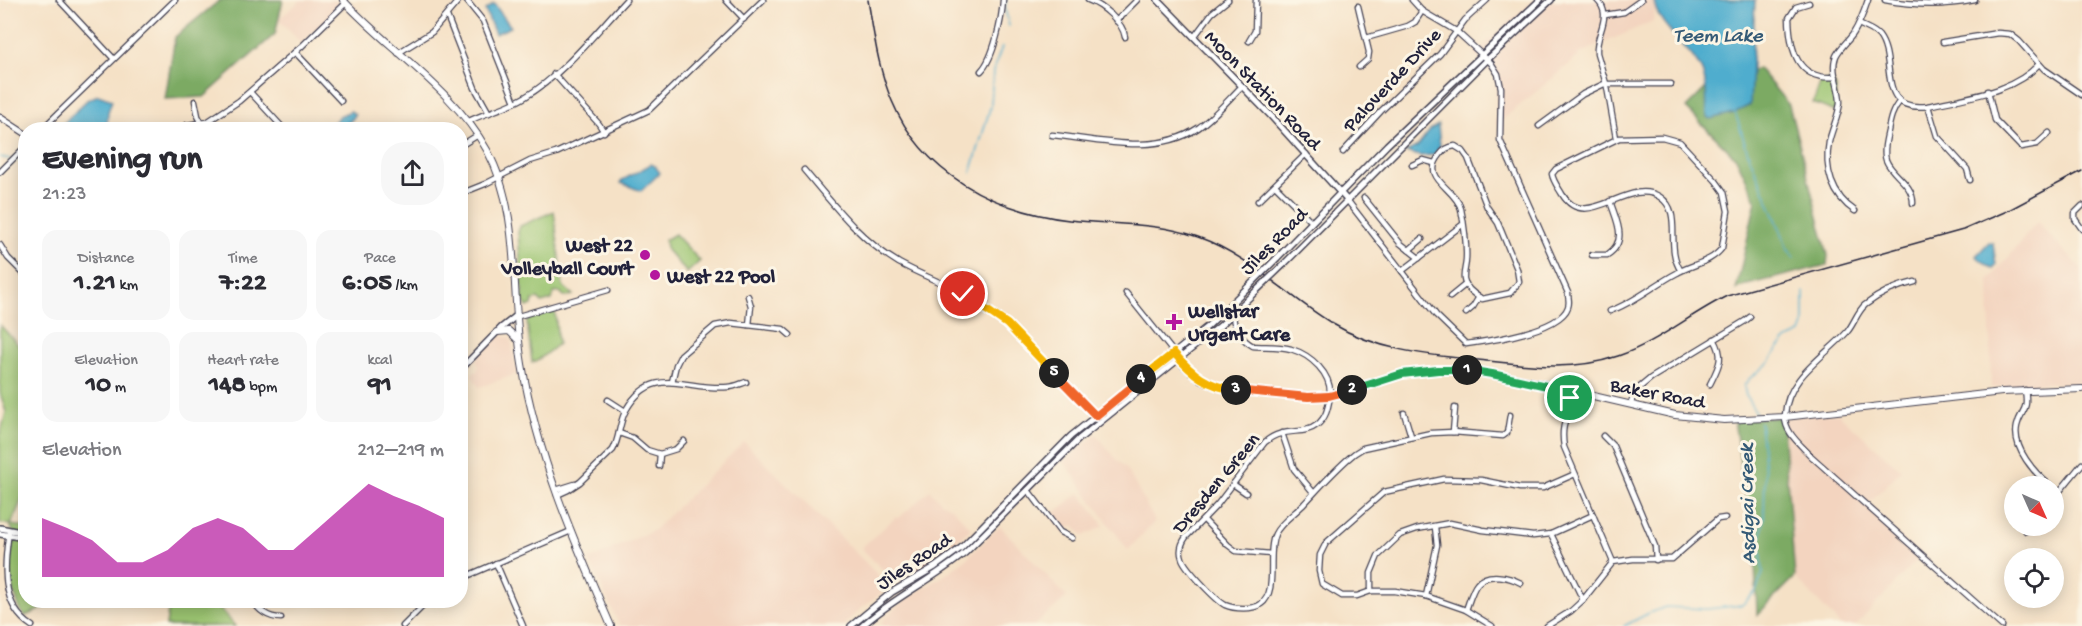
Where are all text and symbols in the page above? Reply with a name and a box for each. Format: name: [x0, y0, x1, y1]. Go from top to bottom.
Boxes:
street label: Paloverde Drive: [1339, 24, 1448, 139]
water label: Teem Lake: [1673, 25, 1764, 50]
street label: Moon Station Road: [1198, 27, 1326, 158]
text: Evening run: [42, 142, 202, 180]
button: share: [381, 142, 444, 205]
text: 21:23: [42, 184, 86, 207]
street label: Jiles Road: [1237, 203, 1315, 281]
place label: West 22 Volleyball Court: [500, 236, 635, 282]
marker: West 22 Volleyball Court: [638, 248, 652, 262]
text: Distance: [78, 250, 134, 269]
text: Time: [228, 250, 258, 269]
text: Pace: [364, 250, 396, 269]
place label: West 22 Pool: [666, 267, 776, 290]
marker: West 22 Pool: [648, 268, 662, 282]
pin: [937, 268, 988, 319]
text: 1.21: [74, 269, 116, 300]
text: 7:22: [219, 269, 267, 300]
text: 6:05: [342, 269, 392, 300]
text: km: [116, 277, 138, 296]
text: /km: [392, 277, 418, 296]
icon: check: [946, 277, 979, 310]
place label: Wellstar Urgent Care: [1187, 302, 1291, 348]
marker: Wellstar Urgent Care: [1165, 313, 1183, 331]
text: Elevation: [74, 352, 138, 371]
text: Heart rate: [207, 352, 279, 371]
text: kcal: [368, 352, 392, 371]
pin: 1: [1452, 355, 1482, 385]
pin: 5: [1039, 358, 1069, 388]
text: 1: [1464, 360, 1470, 379]
text: 5: [1050, 363, 1058, 382]
pin: 4: [1126, 364, 1156, 394]
text: 4: [1137, 369, 1145, 388]
text: 10: [86, 371, 111, 402]
text: 148: [209, 371, 246, 402]
text: 91: [368, 371, 392, 402]
pin: [1544, 372, 1595, 423]
pin: 3: [1221, 375, 1251, 405]
pin: 2: [1337, 375, 1367, 405]
street label: Baker Road: [1607, 375, 1709, 416]
text: m: [111, 379, 126, 398]
text: bpm: [246, 379, 277, 398]
text: 3: [1232, 380, 1240, 399]
text: 2: [1348, 380, 1356, 399]
icon: arrive: [1553, 381, 1586, 414]
street label: Dresden Green: [1168, 429, 1267, 541]
text: Elevation: [42, 440, 122, 463]
text: 212–219 m: [357, 440, 444, 463]
water label: Asdigai Creek: [1736, 441, 1763, 564]
north arrow: [2004, 476, 2064, 536]
map controls: [2004, 476, 2064, 608]
street label: Jiles Road: [873, 528, 959, 596]
button: locate: [2004, 548, 2064, 608]

